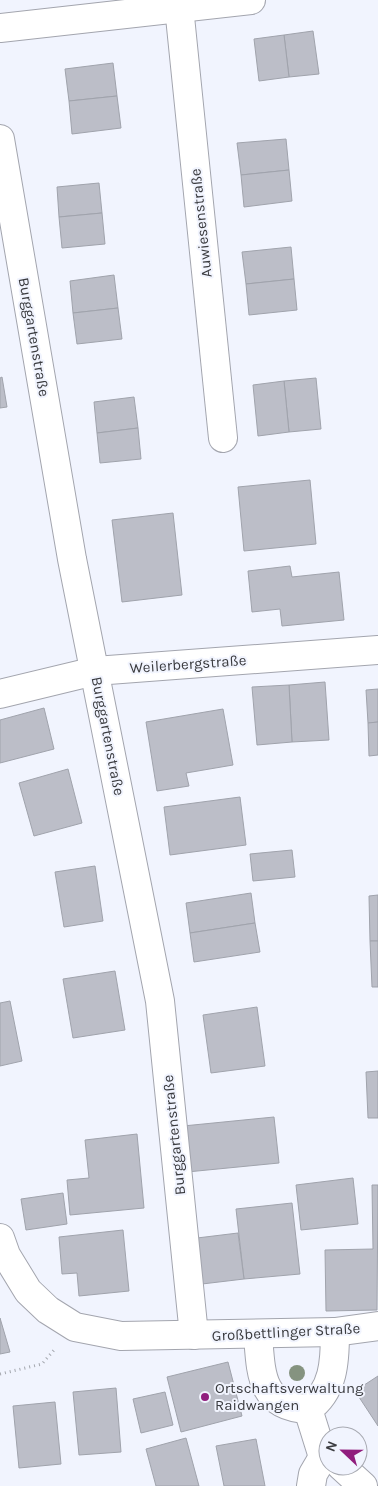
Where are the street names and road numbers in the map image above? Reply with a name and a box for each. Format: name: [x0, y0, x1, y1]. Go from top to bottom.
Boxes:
street label: Auwiesenstraße: [186, 168, 216, 278]
street label: Burggartenstraße: [15, 276, 53, 398]
street label: Weilerbergstraße: [129, 651, 247, 677]
street label: Burggartenstraße: [88, 675, 128, 797]
street label: Burggartenstraße: [159, 1074, 189, 1196]
street label: Großbettlinger Straße: [211, 1319, 361, 1345]

